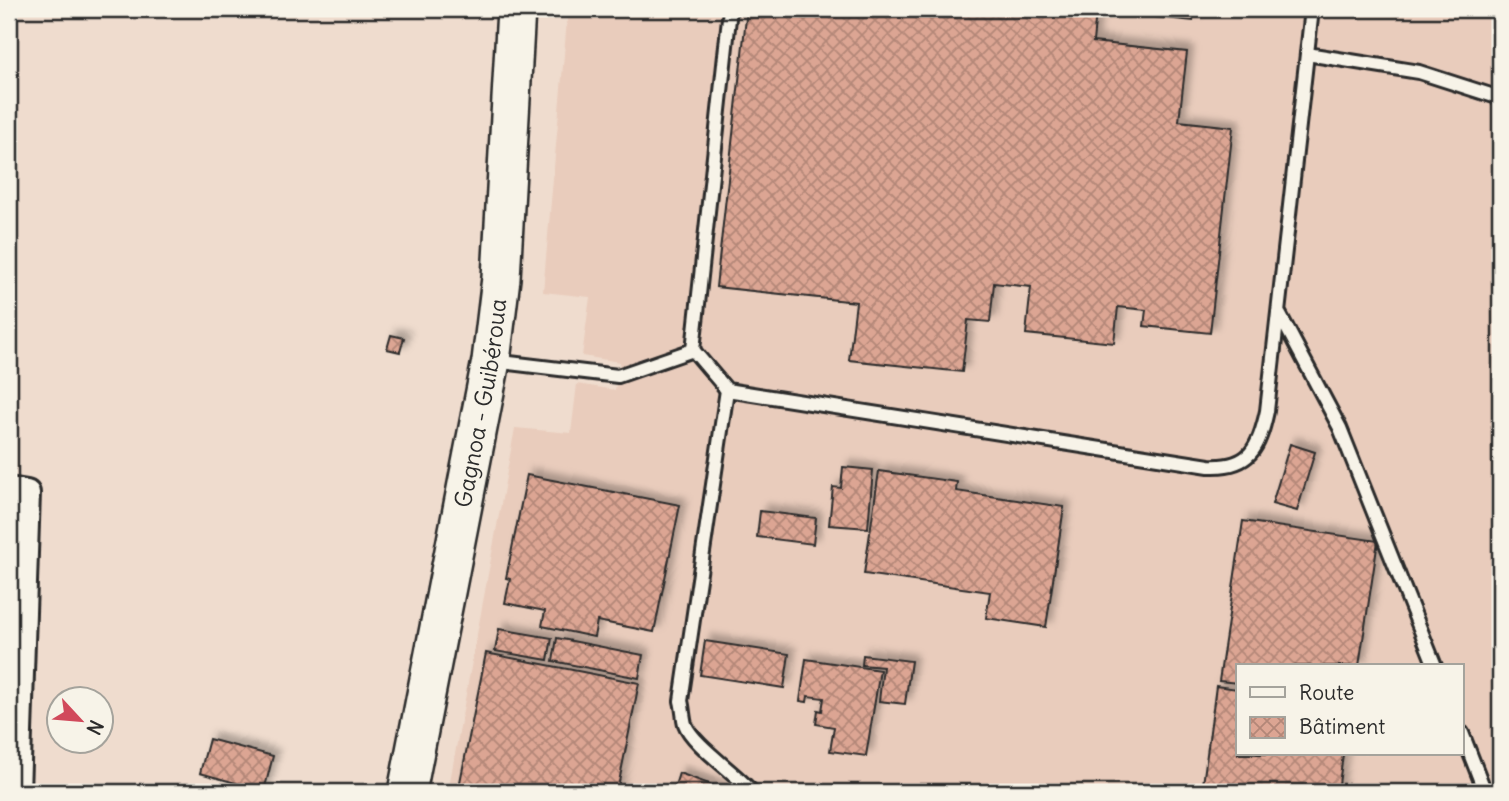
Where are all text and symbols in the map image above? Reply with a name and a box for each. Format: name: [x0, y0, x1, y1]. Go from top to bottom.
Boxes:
street label: Gagnoa - Guibéroua: [448, 297, 512, 510]
legend: [1236, 664, 1464, 756]
text: Route: [1299, 679, 1354, 706]
north arrow: [46, 686, 116, 756]
text: Bâtiment: [1299, 713, 1385, 740]
text: N: [82, 716, 109, 739]

